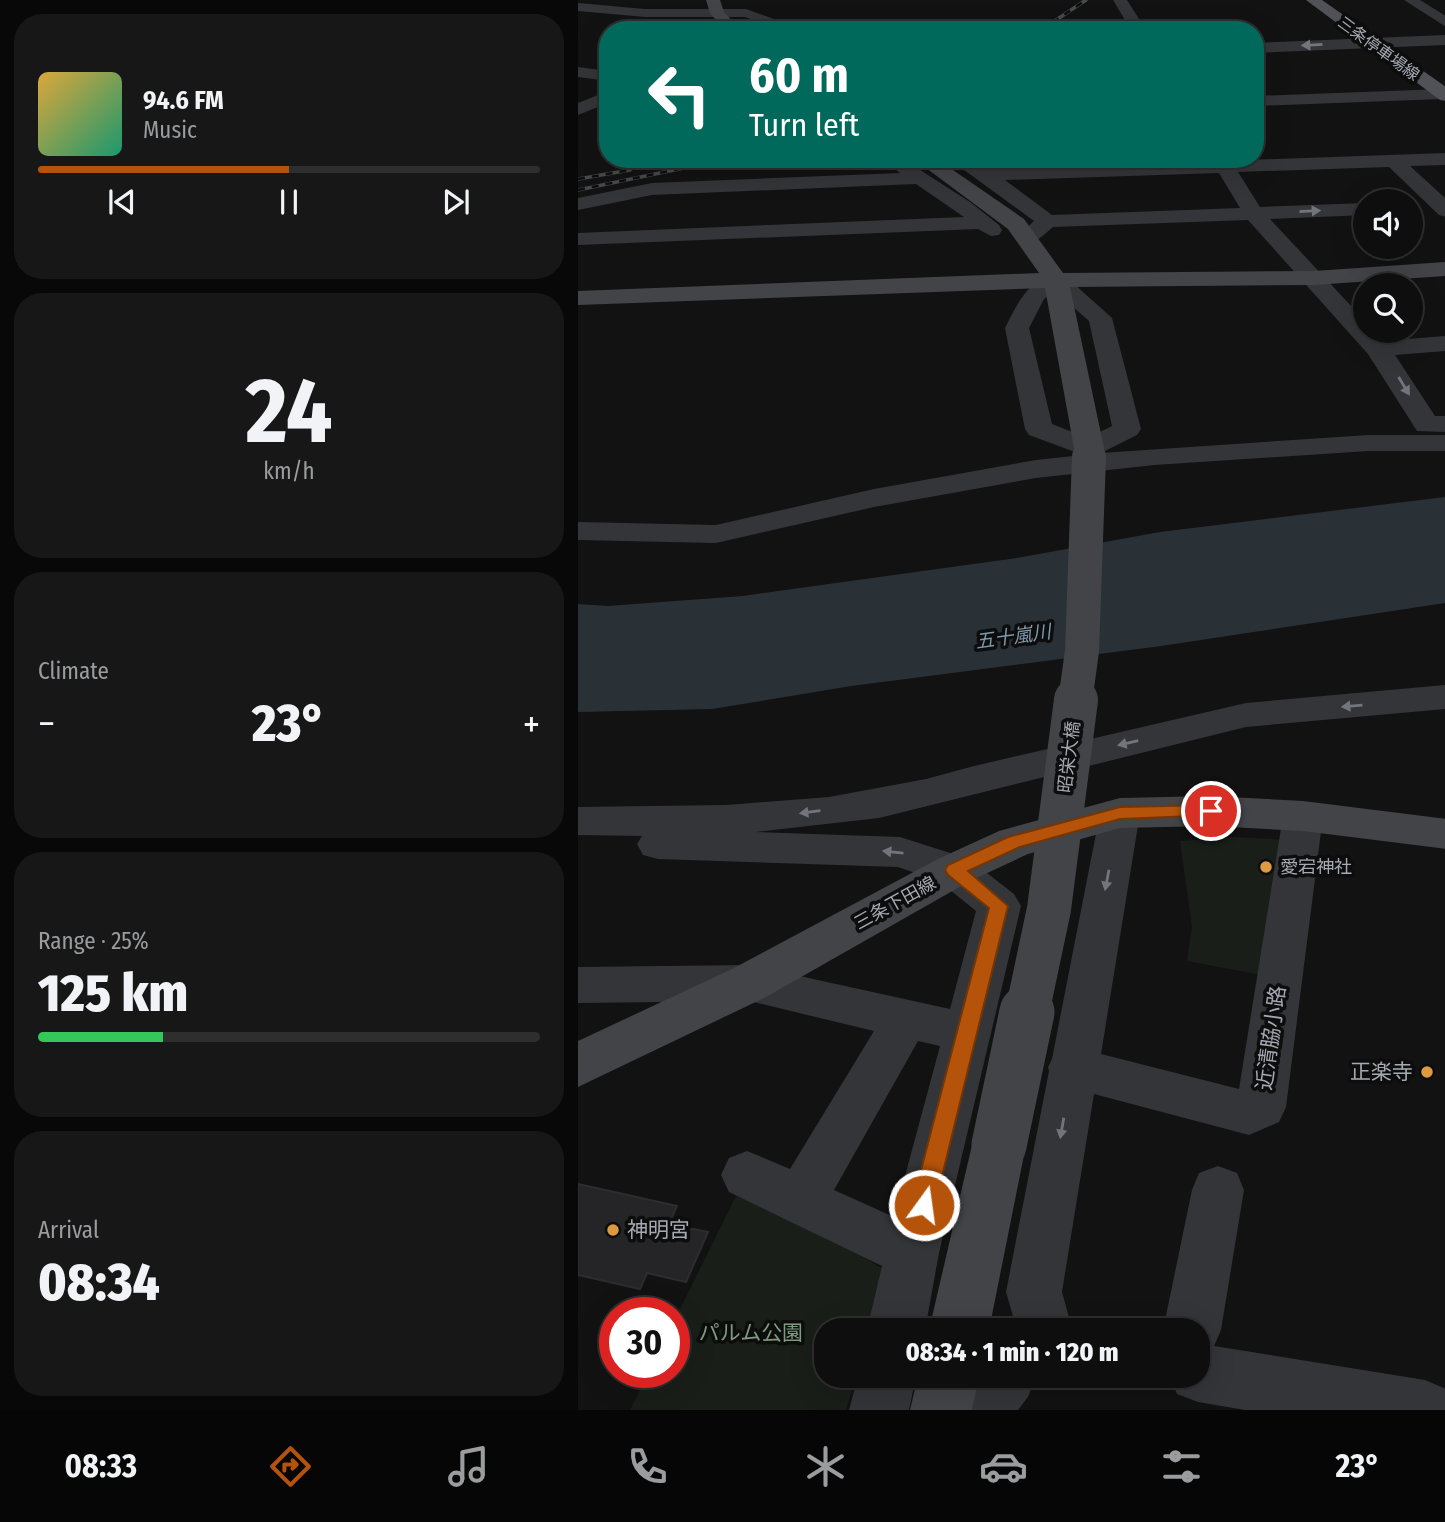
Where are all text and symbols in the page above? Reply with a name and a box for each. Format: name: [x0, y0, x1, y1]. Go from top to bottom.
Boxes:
street label: 三条停車場線: [1334, 13, 1423, 84]
one-way arrow: [1301, 40, 1323, 51]
text: 60 m: [749, 46, 849, 105]
icon: left: [634, 49, 725, 140]
text: 94.6 FM: [143, 85, 224, 116]
text: Turn left: [749, 106, 859, 144]
text: Music: [143, 116, 197, 144]
icon: previous: [103, 183, 141, 221]
icon: pause: [270, 183, 308, 221]
icon: next: [437, 183, 475, 221]
map controls: [1353, 189, 1423, 343]
button: sound: [1353, 189, 1423, 259]
one-way arrow: [1299, 206, 1321, 217]
button: search: [1353, 273, 1423, 343]
text: 24: [245, 357, 333, 466]
one-way arrow: [1397, 376, 1410, 395]
text: km/h: [263, 457, 315, 485]
water label: 五十嵐川: [974, 620, 1054, 653]
text: Climate: [38, 657, 109, 685]
text: 23°: [252, 692, 326, 755]
text: −: [38, 701, 55, 747]
text: +: [523, 701, 540, 747]
one-way arrow: [1340, 701, 1362, 712]
street label: 昭栄大橋: [1054, 720, 1084, 794]
one-way arrow: [1117, 738, 1139, 749]
pin: [1181, 781, 1241, 841]
icon: arrive: [1192, 792, 1230, 830]
one-way arrow: [799, 807, 821, 818]
one-way arrow: [882, 847, 904, 858]
place label: 愛宕神社: [1280, 856, 1352, 878]
marker: 愛宕神社: [1258, 859, 1274, 875]
one-way arrow: [1102, 869, 1113, 891]
street label: 三条下田線: [850, 872, 940, 934]
text: Range · 25%: [38, 927, 149, 955]
text: 125 km: [38, 962, 188, 1025]
street label: 近清脇小路: [1251, 984, 1291, 1092]
place label: 正楽寺: [1350, 1059, 1413, 1085]
marker: 正楽寺: [1419, 1064, 1435, 1080]
one-way arrow: [1056, 1117, 1067, 1139]
position arrow: [887, 1168, 961, 1242]
text: Arrival: [38, 1216, 99, 1244]
place label: 神明宮: [627, 1217, 690, 1243]
marker: 神明宮: [605, 1222, 621, 1238]
text: 08:34: [38, 1251, 160, 1314]
speed limit sign: 30: [599, 1297, 690, 1388]
park label: パルム公園: [699, 1320, 803, 1346]
text: 08:34 · 1 min · 120 m: [905, 1337, 1119, 1368]
icon: directions: [266, 1442, 315, 1491]
icon: music: [444, 1442, 493, 1491]
icon: phone: [623, 1442, 672, 1491]
icon: climate: [801, 1442, 850, 1491]
icon: car: [979, 1442, 1028, 1491]
icon: filters: [1157, 1442, 1206, 1491]
text: 08:33: [65, 1447, 137, 1485]
text: 23°: [1335, 1447, 1380, 1485]

